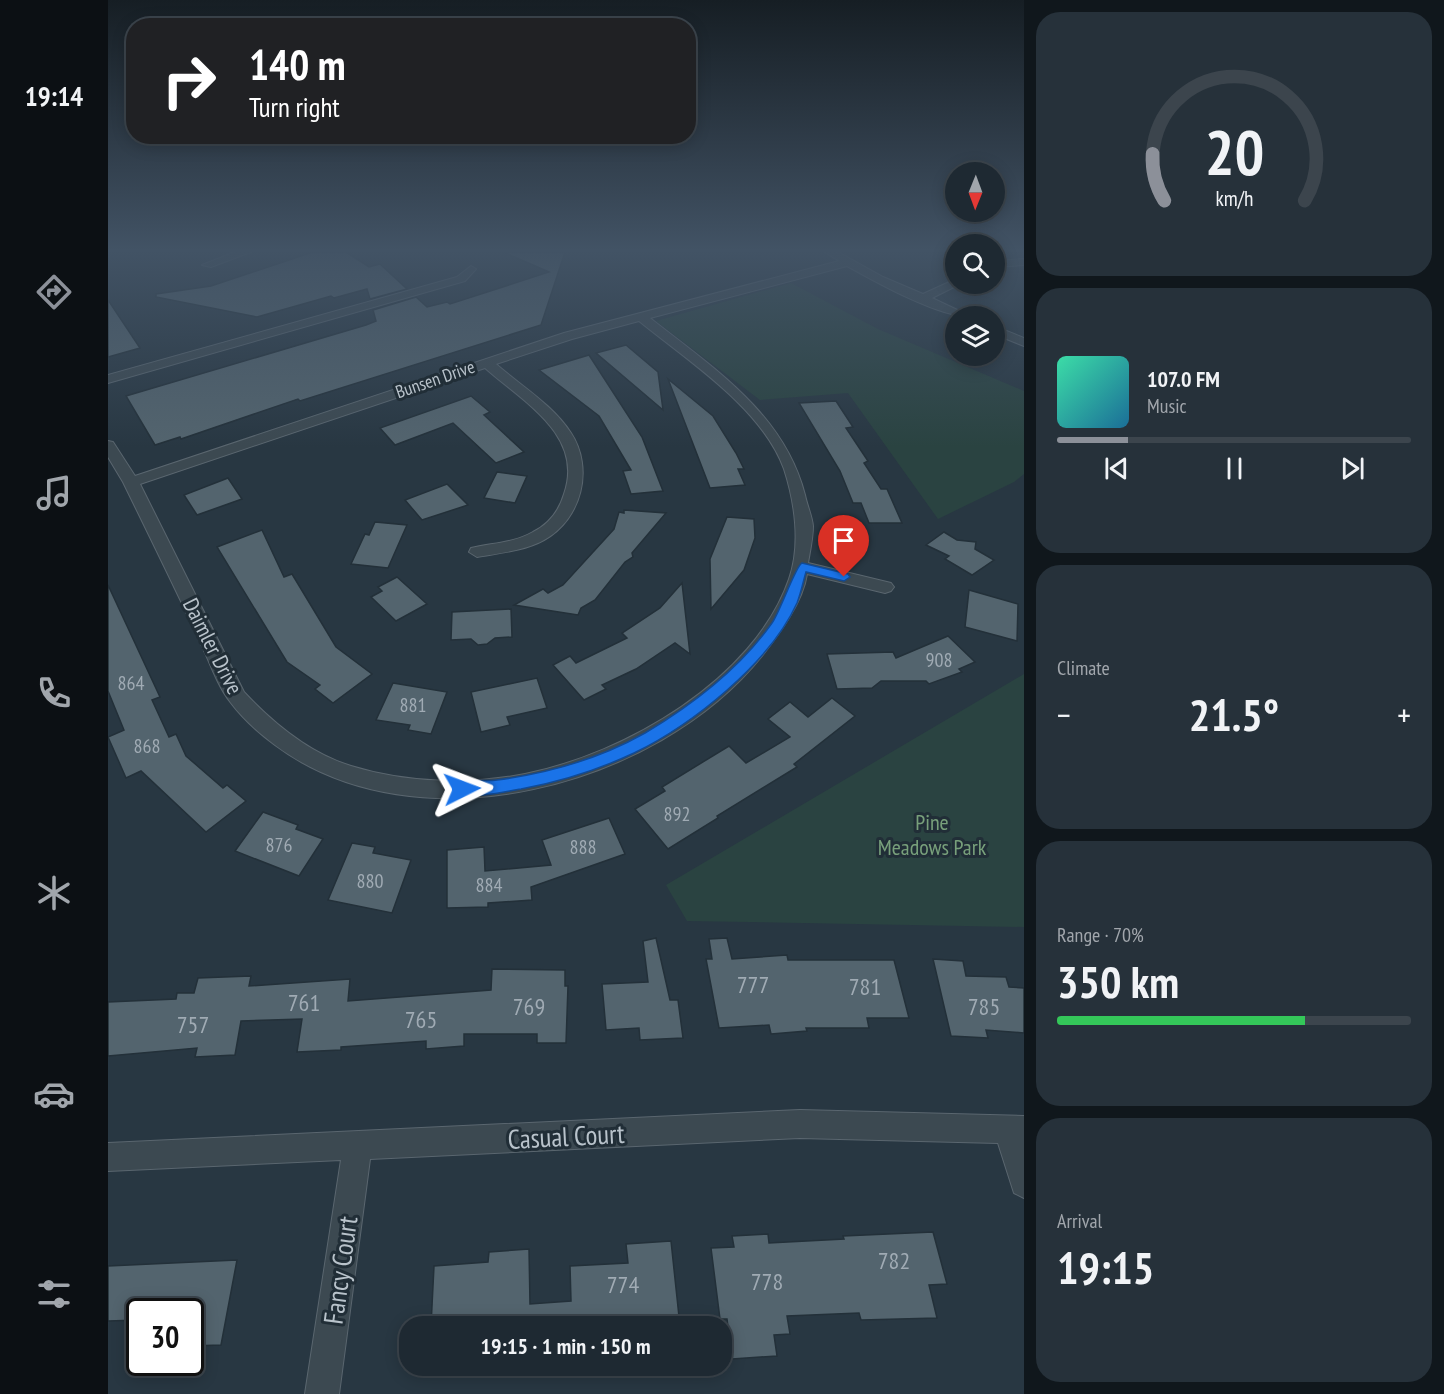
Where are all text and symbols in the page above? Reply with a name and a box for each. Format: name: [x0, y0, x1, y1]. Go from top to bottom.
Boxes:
text: 140 m: [249, 37, 346, 92]
icon: right: [150, 42, 228, 120]
text: 19:14: [25, 79, 83, 113]
text: Turn right: [249, 90, 340, 124]
text: 20: [1204, 111, 1264, 192]
north arrow: [945, 162, 1005, 222]
map controls: [945, 162, 1005, 366]
text: km/h: [1215, 185, 1253, 213]
button: search: [945, 234, 1005, 294]
icon: directions: [33, 271, 75, 313]
button: layers: [945, 306, 1005, 366]
street label: Bunsen Drive: [392, 355, 478, 403]
text: 107.0 FM: [1147, 365, 1220, 393]
text: Music: [1147, 393, 1187, 419]
icon: previous: [1100, 452, 1133, 485]
icon: pause: [1218, 452, 1251, 485]
icon: next: [1336, 452, 1369, 485]
icon: music: [33, 472, 75, 514]
pin: [818, 515, 869, 577]
icon: arrive: [827, 524, 860, 557]
street label: Daimler Drive: [177, 593, 249, 699]
house number: 908: [926, 647, 953, 673]
text: Climate: [1057, 655, 1110, 681]
house number: 864: [118, 670, 145, 696]
icon: phone: [33, 672, 75, 714]
text: 21.5°: [1189, 685, 1279, 743]
house number: 881: [400, 692, 427, 718]
text: −: [1057, 693, 1071, 736]
text: +: [1397, 693, 1411, 736]
house number: 868: [134, 733, 161, 759]
position arrow: [430, 757, 494, 821]
house number: 892: [664, 801, 691, 827]
park label: Pine Meadows Park: [878, 808, 987, 861]
house number: 876: [266, 832, 293, 858]
house number: 888: [570, 834, 597, 860]
house number: 880: [357, 868, 384, 894]
icon: climate: [33, 872, 75, 914]
house number: 884: [476, 872, 503, 898]
text: Range · 70%: [1057, 922, 1144, 948]
text: 350 km: [1057, 952, 1179, 1010]
house number: 777: [737, 969, 769, 1000]
house number: 781: [849, 971, 881, 1002]
house number: 761: [288, 987, 320, 1018]
house number: 769: [513, 991, 545, 1022]
house number: 785: [968, 991, 1000, 1022]
house number: 765: [405, 1004, 437, 1035]
house number: 757: [177, 1009, 209, 1040]
icon: car: [33, 1073, 75, 1115]
street label: Casual Court: [507, 1116, 626, 1156]
text: Arrival: [1057, 1208, 1102, 1234]
street label: Fancy Court: [316, 1213, 364, 1326]
text: 19:15: [1057, 1238, 1154, 1296]
house number: 782: [878, 1245, 910, 1276]
house number: 778: [751, 1266, 783, 1297]
house number: 774: [607, 1269, 639, 1300]
icon: filters: [33, 1273, 75, 1315]
speed limit sign: 30: [126, 1298, 204, 1376]
text: 19:15 · 1 min · 150 m: [480, 1332, 651, 1360]

